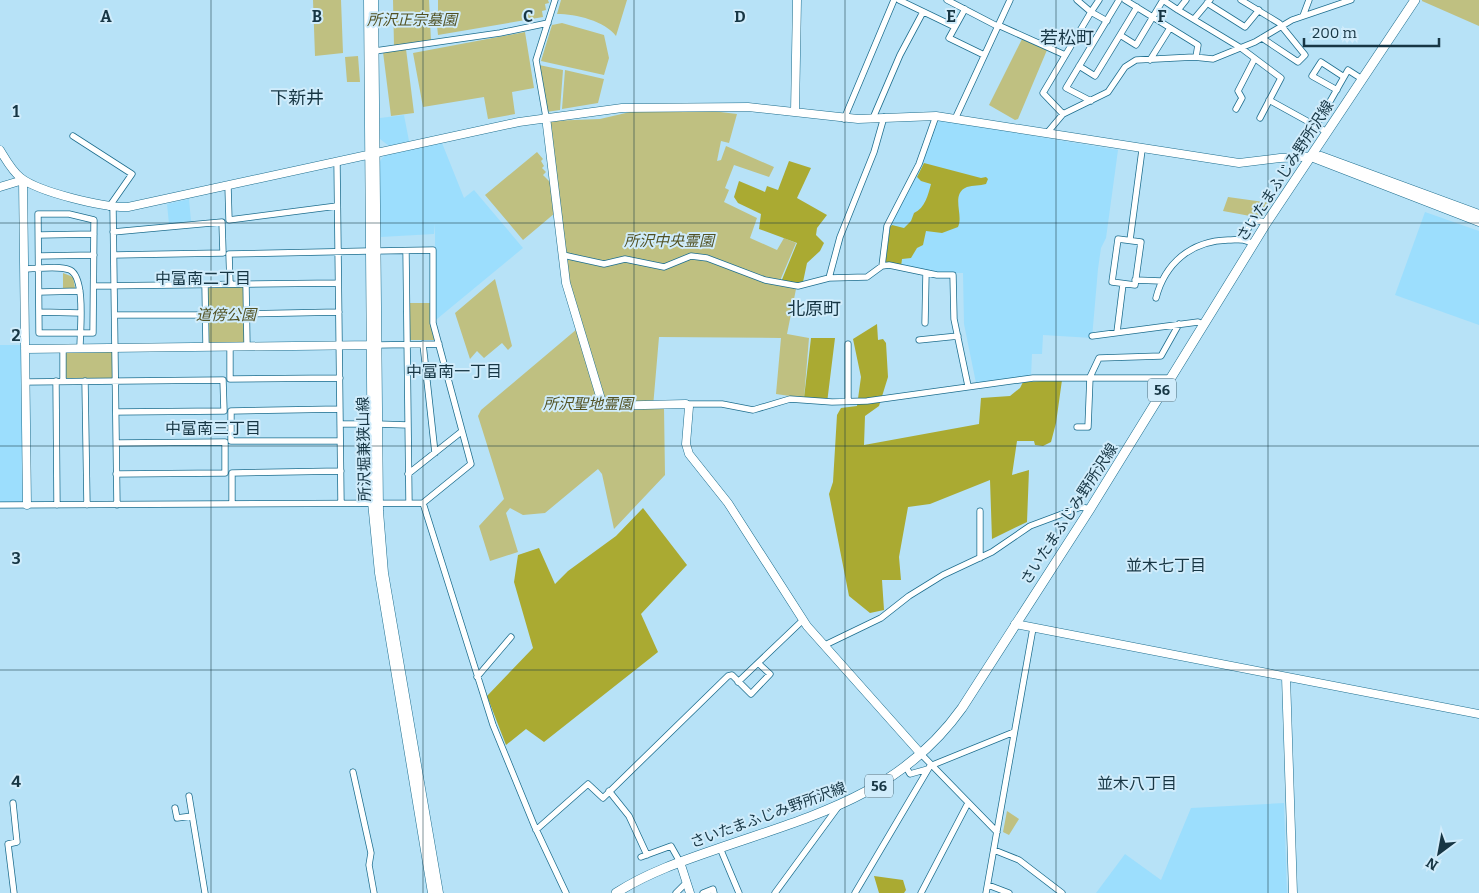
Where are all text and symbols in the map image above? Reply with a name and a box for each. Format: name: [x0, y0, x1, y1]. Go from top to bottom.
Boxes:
text: A: [100, 7, 112, 26]
text: B: [312, 7, 322, 26]
text: C: [523, 7, 533, 26]
text: D: [734, 7, 746, 26]
text: E: [946, 7, 956, 26]
text: F: [1158, 7, 1167, 26]
park label: 所沢正宗墓園: [367, 11, 459, 29]
scale bar: [1304, 15, 1439, 47]
text: 200 m: [1312, 24, 1357, 42]
district label: 若松町: [1040, 27, 1094, 49]
district label: 下新井: [270, 87, 324, 109]
street label: さいたまふじみ野所沢線: [1233, 97, 1337, 245]
text: 1: [13, 102, 20, 121]
park label: 所沢中央霊園: [624, 232, 716, 250]
district label: 中富南二丁目: [155, 269, 251, 288]
district label: 北原町: [787, 298, 841, 320]
park label: 道傍公園: [196, 306, 258, 324]
text: 2: [11, 326, 21, 345]
district label: 中富南一丁目: [406, 362, 502, 381]
road number: 56: [1148, 378, 1176, 402]
park label: 所沢聖地霊園: [543, 395, 635, 413]
street label: 所沢堀兼狭山線: [354, 396, 374, 502]
district label: 中富南三丁目: [165, 419, 261, 438]
street label: さいたまふじみ野所沢線: [1017, 440, 1121, 588]
text: 3: [11, 549, 21, 568]
district label: 並木七丁目: [1126, 556, 1206, 575]
text: 4: [11, 772, 21, 791]
road number: 56: [865, 774, 893, 798]
district label: 並木八丁目: [1097, 774, 1177, 793]
street label: さいたまふじみ野所沢線: [688, 778, 848, 852]
north arrow: [1414, 828, 1464, 878]
text: N: [1423, 853, 1441, 874]

